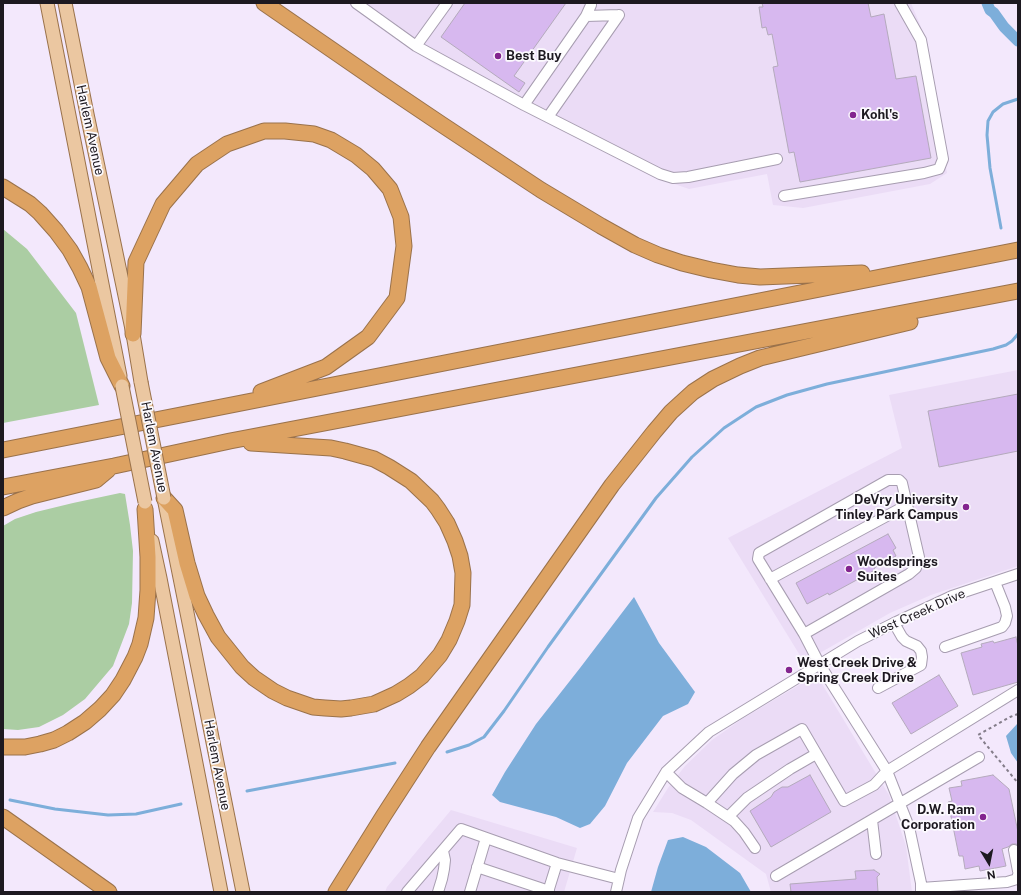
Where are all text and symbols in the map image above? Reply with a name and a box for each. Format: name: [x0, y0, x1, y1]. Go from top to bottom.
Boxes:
place label: Best Buy: [506, 48, 562, 64]
marker: Best Buy: [493, 51, 503, 61]
street label: Harlem Avenue: [73, 83, 107, 177]
place label: Kohl's: [861, 107, 898, 123]
marker: Kohl's: [848, 110, 858, 120]
street label: Harlem Avenue: [138, 400, 170, 494]
place label: DeVry University Tinley Park Campus: [835, 492, 958, 523]
marker: DeVry University Tinley Park Campus: [961, 502, 971, 512]
place label: Woodsprings Suites: [857, 554, 938, 585]
marker: Woodsprings Suites: [844, 564, 854, 574]
street label: West Creek Drive: [866, 586, 968, 642]
place label: West Creek Drive & Spring Creek Drive: [797, 655, 917, 686]
marker: West Creek Drive & Spring Creek Drive: [784, 665, 794, 675]
street label: Harlem Avenue: [201, 718, 233, 812]
place label: D.W. Ram Corporation: [901, 802, 975, 833]
marker: D.W. Ram Corporation: [978, 812, 988, 822]
north arrow: [969, 843, 1009, 883]
text: N: [986, 868, 996, 881]

